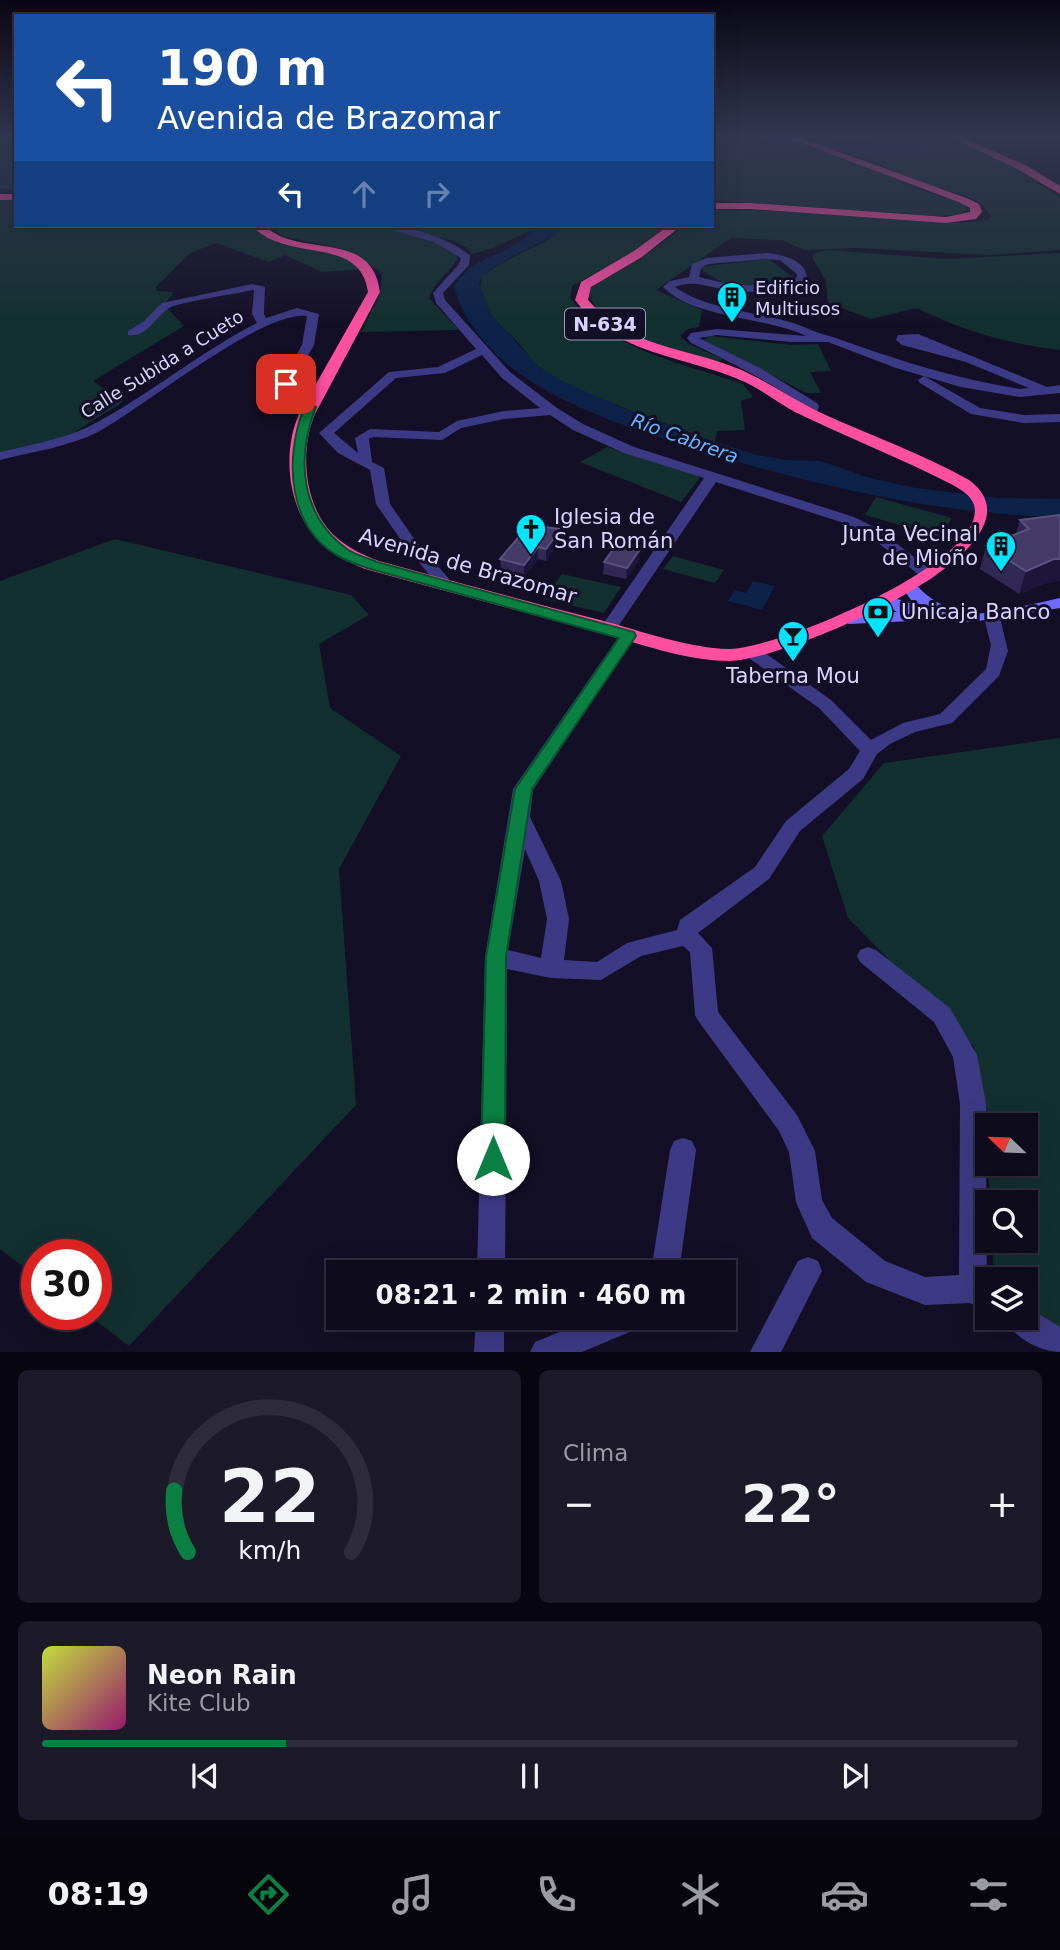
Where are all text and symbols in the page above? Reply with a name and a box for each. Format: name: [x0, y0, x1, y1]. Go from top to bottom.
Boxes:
text: 190 m: [157, 40, 327, 97]
icon: left: [42, 42, 133, 133]
text: Avenida de Brazomar: [157, 99, 500, 137]
icon: left: [272, 175, 310, 213]
icon: ahead: [345, 175, 383, 213]
icon: right: [418, 175, 456, 213]
place label: Edificio Multiusos: [755, 277, 840, 319]
building icon: Edificio Multiusos: [715, 280, 749, 324]
street label: Calle Subida a Cueto: [77, 305, 247, 423]
road number: N-634: [565, 308, 645, 340]
pin: [256, 354, 316, 414]
icon: arrive: [267, 365, 305, 403]
water label: Río Cabrera: [629, 408, 741, 468]
place label: Iglesia de San Román: [554, 505, 673, 553]
church icon: Iglesia de San Román: [514, 512, 548, 556]
place label: Junta Vecinal de Mioño: [840, 522, 978, 570]
street label: Avenida de Brazomar: [356, 523, 580, 609]
building icon: Junta Vecinal de Mioño: [984, 529, 1018, 573]
bank icon: Unicaja Banco: [861, 595, 895, 639]
place label: Unicaja Banco: [901, 600, 1050, 624]
bar icon: Taberna Mou: [776, 619, 810, 663]
place label: Taberna Mou: [725, 664, 860, 688]
north arrow: [975, 1113, 1038, 1176]
map controls: [975, 1113, 1038, 1330]
position arrow: [456, 1122, 530, 1196]
button: search: [975, 1190, 1038, 1253]
speed limit sign: 30: [21, 1239, 112, 1330]
button: layers: [975, 1267, 1038, 1330]
text: 08:21 · 2 min · 460 m: [376, 1280, 686, 1310]
text: Clima: [563, 1440, 628, 1466]
text: 22: [219, 1455, 320, 1540]
text: 22°: [741, 1474, 840, 1534]
text: −: [563, 1482, 595, 1526]
text: +: [986, 1482, 1018, 1526]
text: km/h: [238, 1536, 301, 1565]
text: Neon Rain: [147, 1660, 297, 1690]
text: Kite Club: [147, 1690, 251, 1716]
icon: previous: [186, 1757, 224, 1795]
icon: pause: [511, 1757, 549, 1795]
icon: next: [836, 1757, 874, 1795]
icon: directions: [244, 1870, 293, 1919]
icon: music: [388, 1870, 437, 1919]
icon: phone: [532, 1870, 581, 1919]
icon: climate: [676, 1870, 725, 1919]
icon: car: [820, 1870, 869, 1919]
icon: filters: [964, 1870, 1013, 1919]
text: 08:19: [47, 1875, 149, 1913]

